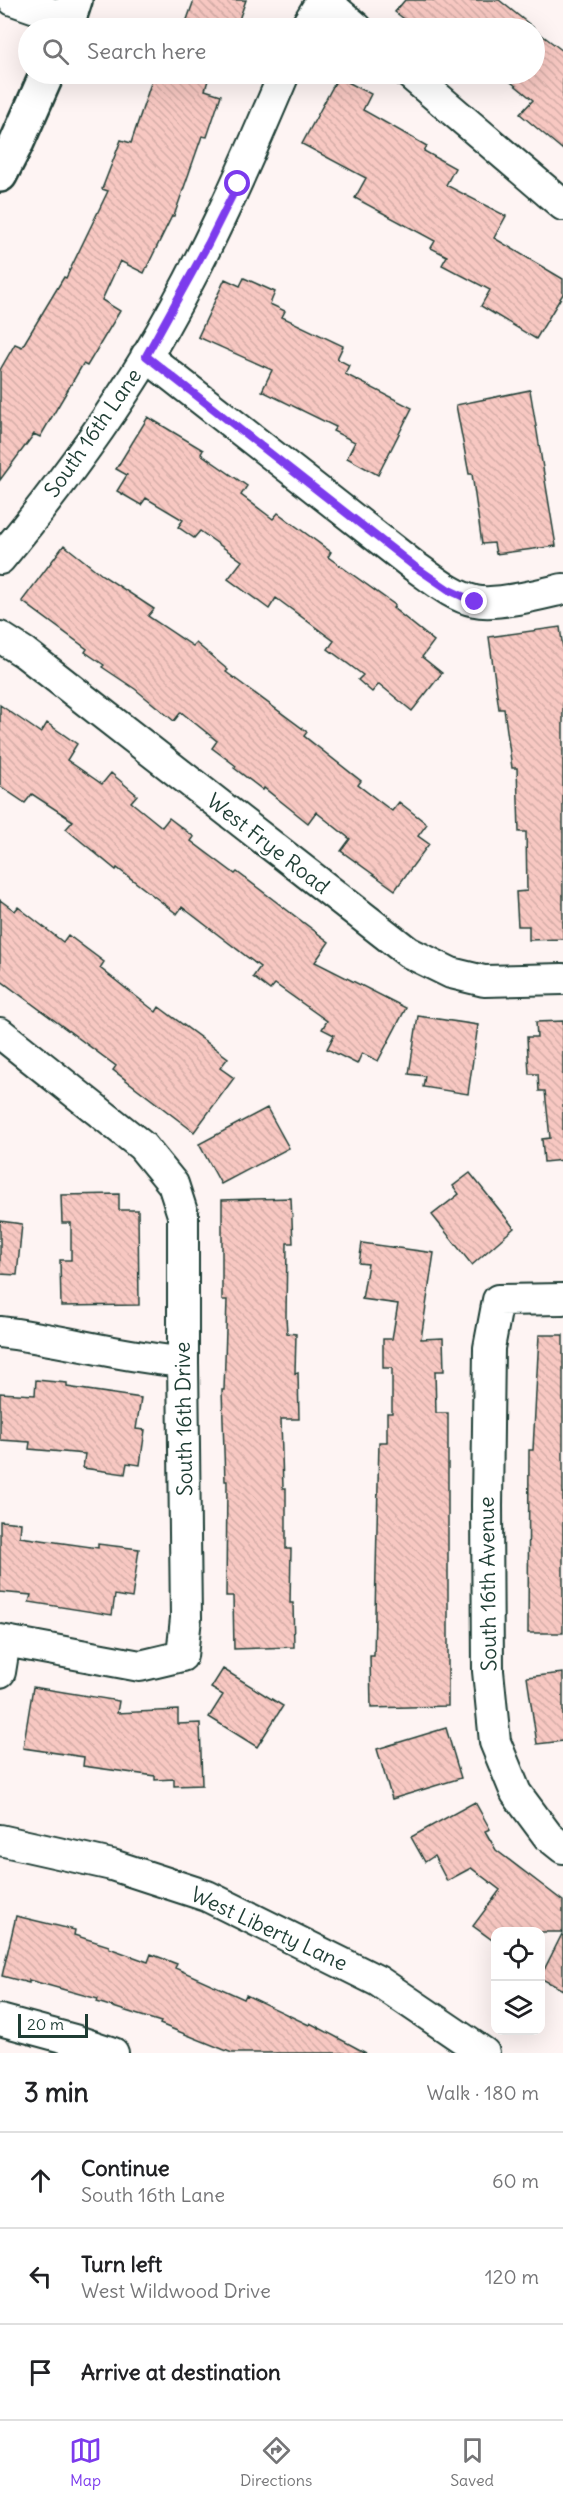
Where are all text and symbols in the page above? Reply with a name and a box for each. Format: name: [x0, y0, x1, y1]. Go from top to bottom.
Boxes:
search box: [18, 18, 545, 84]
icon: search: [39, 35, 72, 68]
text: Search here: [87, 37, 206, 65]
route start: [224, 170, 250, 196]
street label: South 16th Lane: [38, 363, 147, 502]
route end: [461, 588, 487, 614]
street label: West Frye Road: [202, 787, 335, 900]
street label: South 16th Drive: [169, 1342, 198, 1496]
street label: South 16th Avenue: [472, 1496, 503, 1672]
street label: West Liberty Lane: [187, 1880, 352, 1977]
map controls: [491, 1927, 545, 2035]
button: locate: [491, 1927, 545, 1981]
button: layers: [491, 1981, 545, 2035]
scale bar: [18, 2011, 88, 2038]
text: 20 m: [27, 2014, 64, 2034]
text: 3 min: [24, 2076, 89, 2109]
text: Walk · 180 m: [427, 2080, 539, 2105]
text: Continue: [81, 2154, 170, 2182]
icon: ahead: [24, 2164, 57, 2197]
text: 60 m: [492, 2168, 539, 2193]
text: South 16th Lane: [81, 2182, 225, 2207]
text: Turn left: [81, 2250, 162, 2278]
icon: left: [24, 2260, 57, 2293]
text: 120 m: [485, 2264, 539, 2289]
text: West Wildwood Drive: [81, 2278, 271, 2303]
icon: arrive: [24, 2356, 57, 2389]
text: Arrive at destination: [81, 2358, 281, 2386]
tab: Map: [69, 2434, 102, 2490]
tab: Directions: [240, 2434, 312, 2490]
tab: Saved: [450, 2434, 494, 2490]

